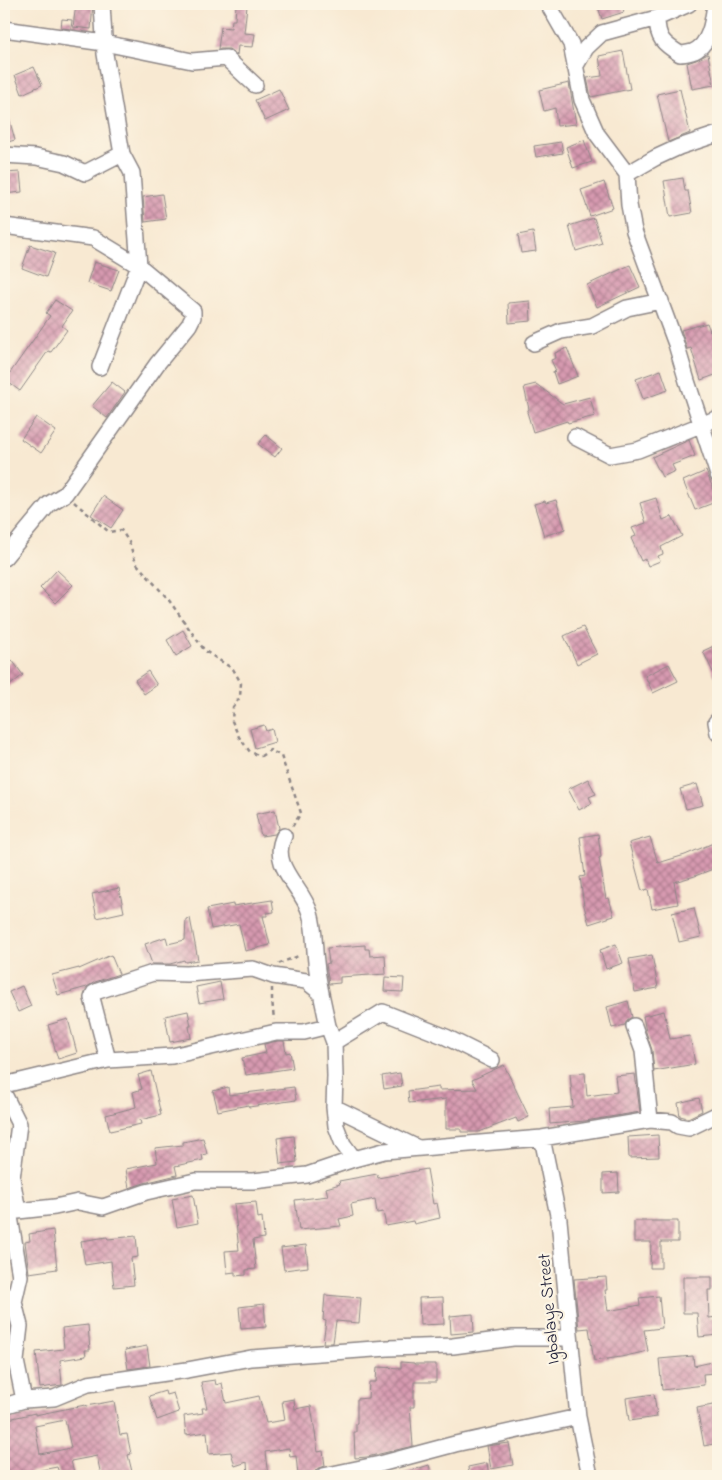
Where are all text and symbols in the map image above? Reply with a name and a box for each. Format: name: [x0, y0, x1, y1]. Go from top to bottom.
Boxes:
street label: Igbalaye Street: [532, 1252, 569, 1366]

